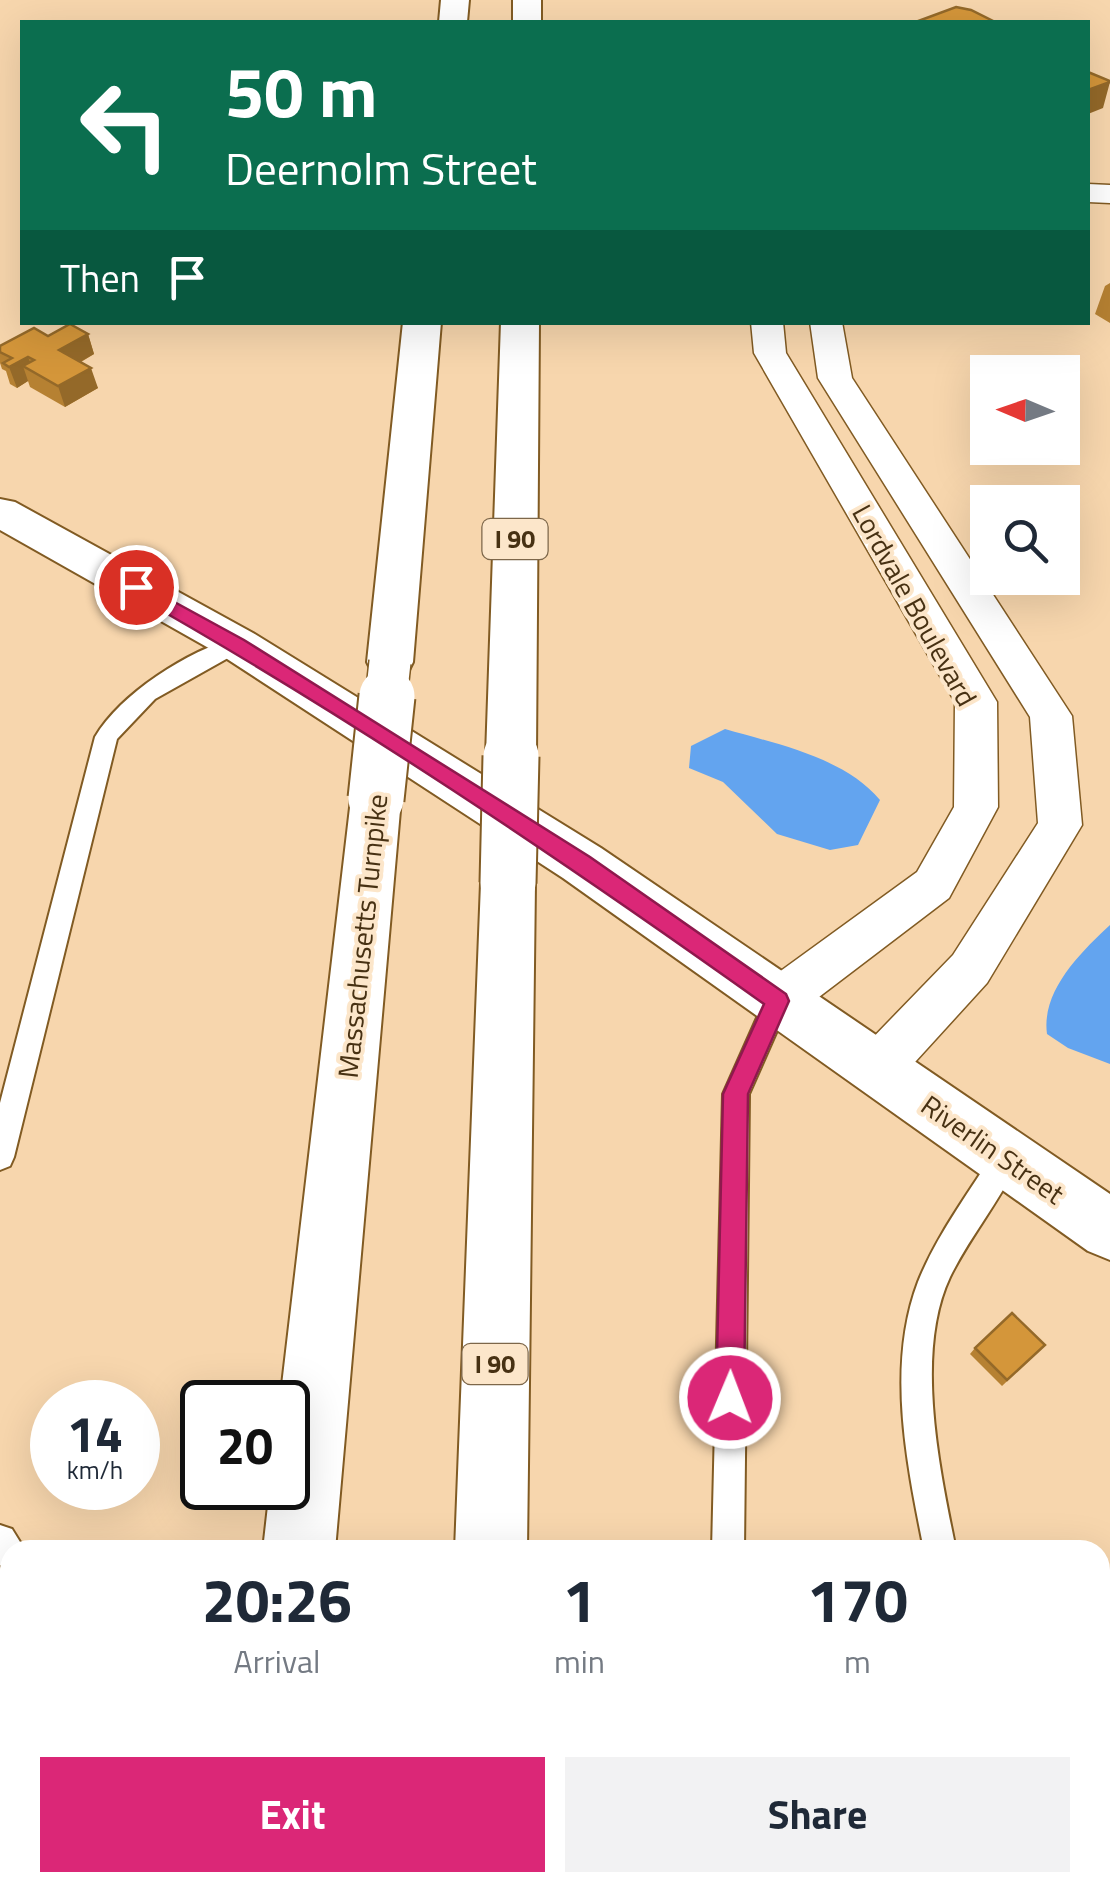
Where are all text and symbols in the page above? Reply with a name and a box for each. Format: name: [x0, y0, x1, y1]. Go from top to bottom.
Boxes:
text: 50 m: [225, 38, 378, 144]
icon: left: [60, 60, 190, 190]
text: Deernolm Street: [225, 134, 537, 202]
text: Then: [60, 249, 140, 307]
icon: arrive: [160, 250, 215, 305]
north arrow: [970, 355, 1080, 465]
map controls: [970, 355, 1080, 595]
button: search: [970, 485, 1080, 595]
street label: Lordvale Boulevard: [842, 496, 988, 714]
road number: I 90: [482, 519, 548, 559]
pin: [94, 545, 179, 630]
icon: arrive: [109, 560, 164, 615]
street label: Massachusetts Turnpike: [326, 792, 398, 1080]
street label: Riverlin Street: [913, 1084, 1074, 1214]
road number: I 90: [462, 1344, 528, 1384]
position arrow: [678, 1346, 782, 1450]
speed limit sign: 20: [180, 1380, 310, 1510]
text: 14: [67, 1395, 123, 1471]
text: km/h: [67, 1451, 123, 1489]
text: 20:26: [202, 1554, 352, 1645]
text: 1: [563, 1554, 596, 1645]
text: 170: [807, 1554, 908, 1645]
text: Arrival: [234, 1637, 320, 1685]
text: min: [554, 1637, 605, 1685]
text: m: [844, 1637, 871, 1685]
button: Exit: [40, 1757, 545, 1872]
button: Share: [565, 1757, 1070, 1872]

